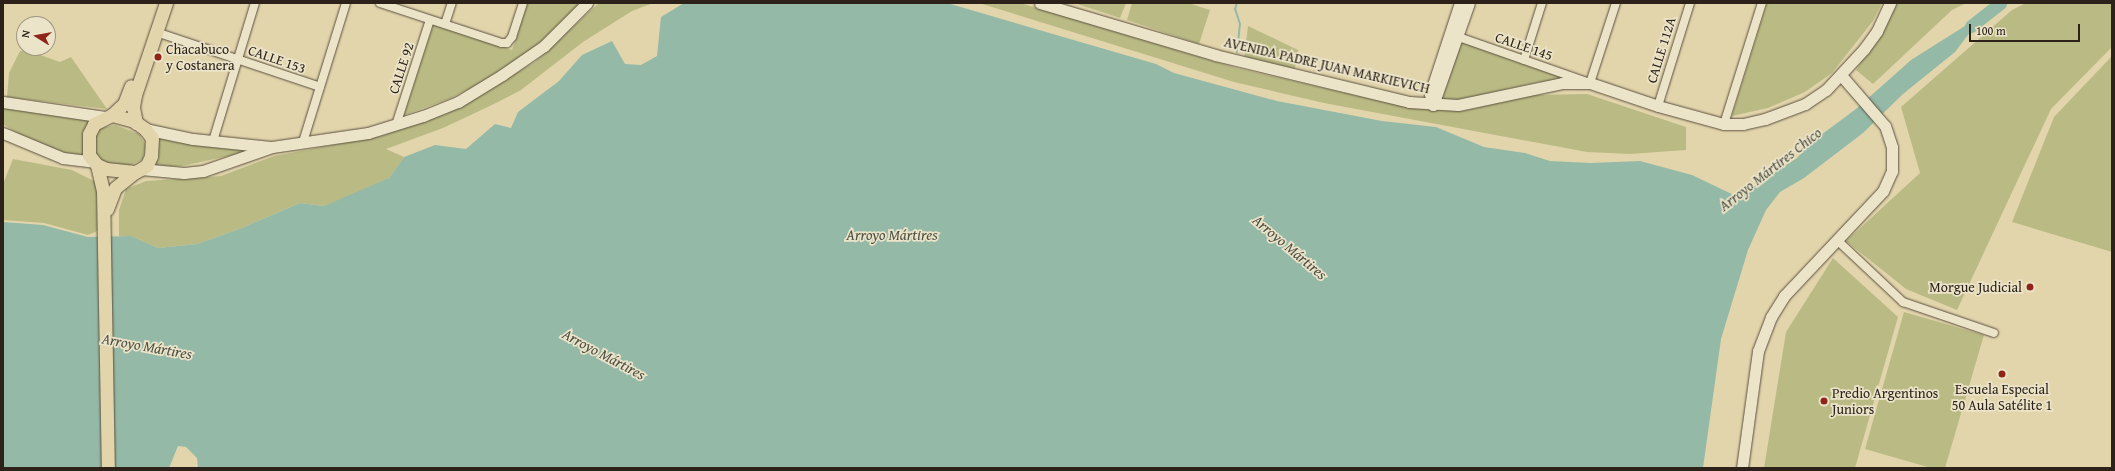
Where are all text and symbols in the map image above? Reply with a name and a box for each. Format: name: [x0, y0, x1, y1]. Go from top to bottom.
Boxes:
street label: CALLE 112A: [1643, 15, 1679, 85]
north arrow: [16, 16, 56, 56]
scale bar: [1971, 16, 2082, 42]
text: 100 m: [1976, 22, 2006, 39]
street label: CALLE 145: [1493, 28, 1555, 64]
text: N: [17, 29, 34, 39]
street label: AVENIDA PADRE JUAN MARKIEVICH: [1223, 33, 1431, 97]
street label: CALLE 92: [385, 40, 417, 96]
place label: Chacabuco y Costanera: [166, 41, 235, 74]
street label: CALLE 153: [246, 41, 308, 77]
marker: Chacabuco y Costanera: [153, 52, 163, 62]
water label: Arroyo Mártires Chico: [1715, 123, 1825, 215]
water label: Arroyo Mártires: [1249, 211, 1331, 283]
water label: Arroyo Mártires: [846, 226, 938, 244]
place label: Morgue Judicial: [1929, 279, 2022, 295]
marker: Morgue Judicial: [2025, 282, 2035, 292]
water label: Arroyo Mártires: [559, 325, 649, 383]
water label: Arroyo Mártires: [101, 329, 193, 363]
marker: Escuela Especial 50 Aula Satélite 1: [1997, 369, 2007, 379]
place label: Escuela Especial 50 Aula Satélite 1: [1952, 381, 2052, 414]
place label: Predio Argentinos Juniors: [1832, 385, 1938, 418]
marker: Predio Argentinos Juniors: [1819, 396, 1829, 406]

